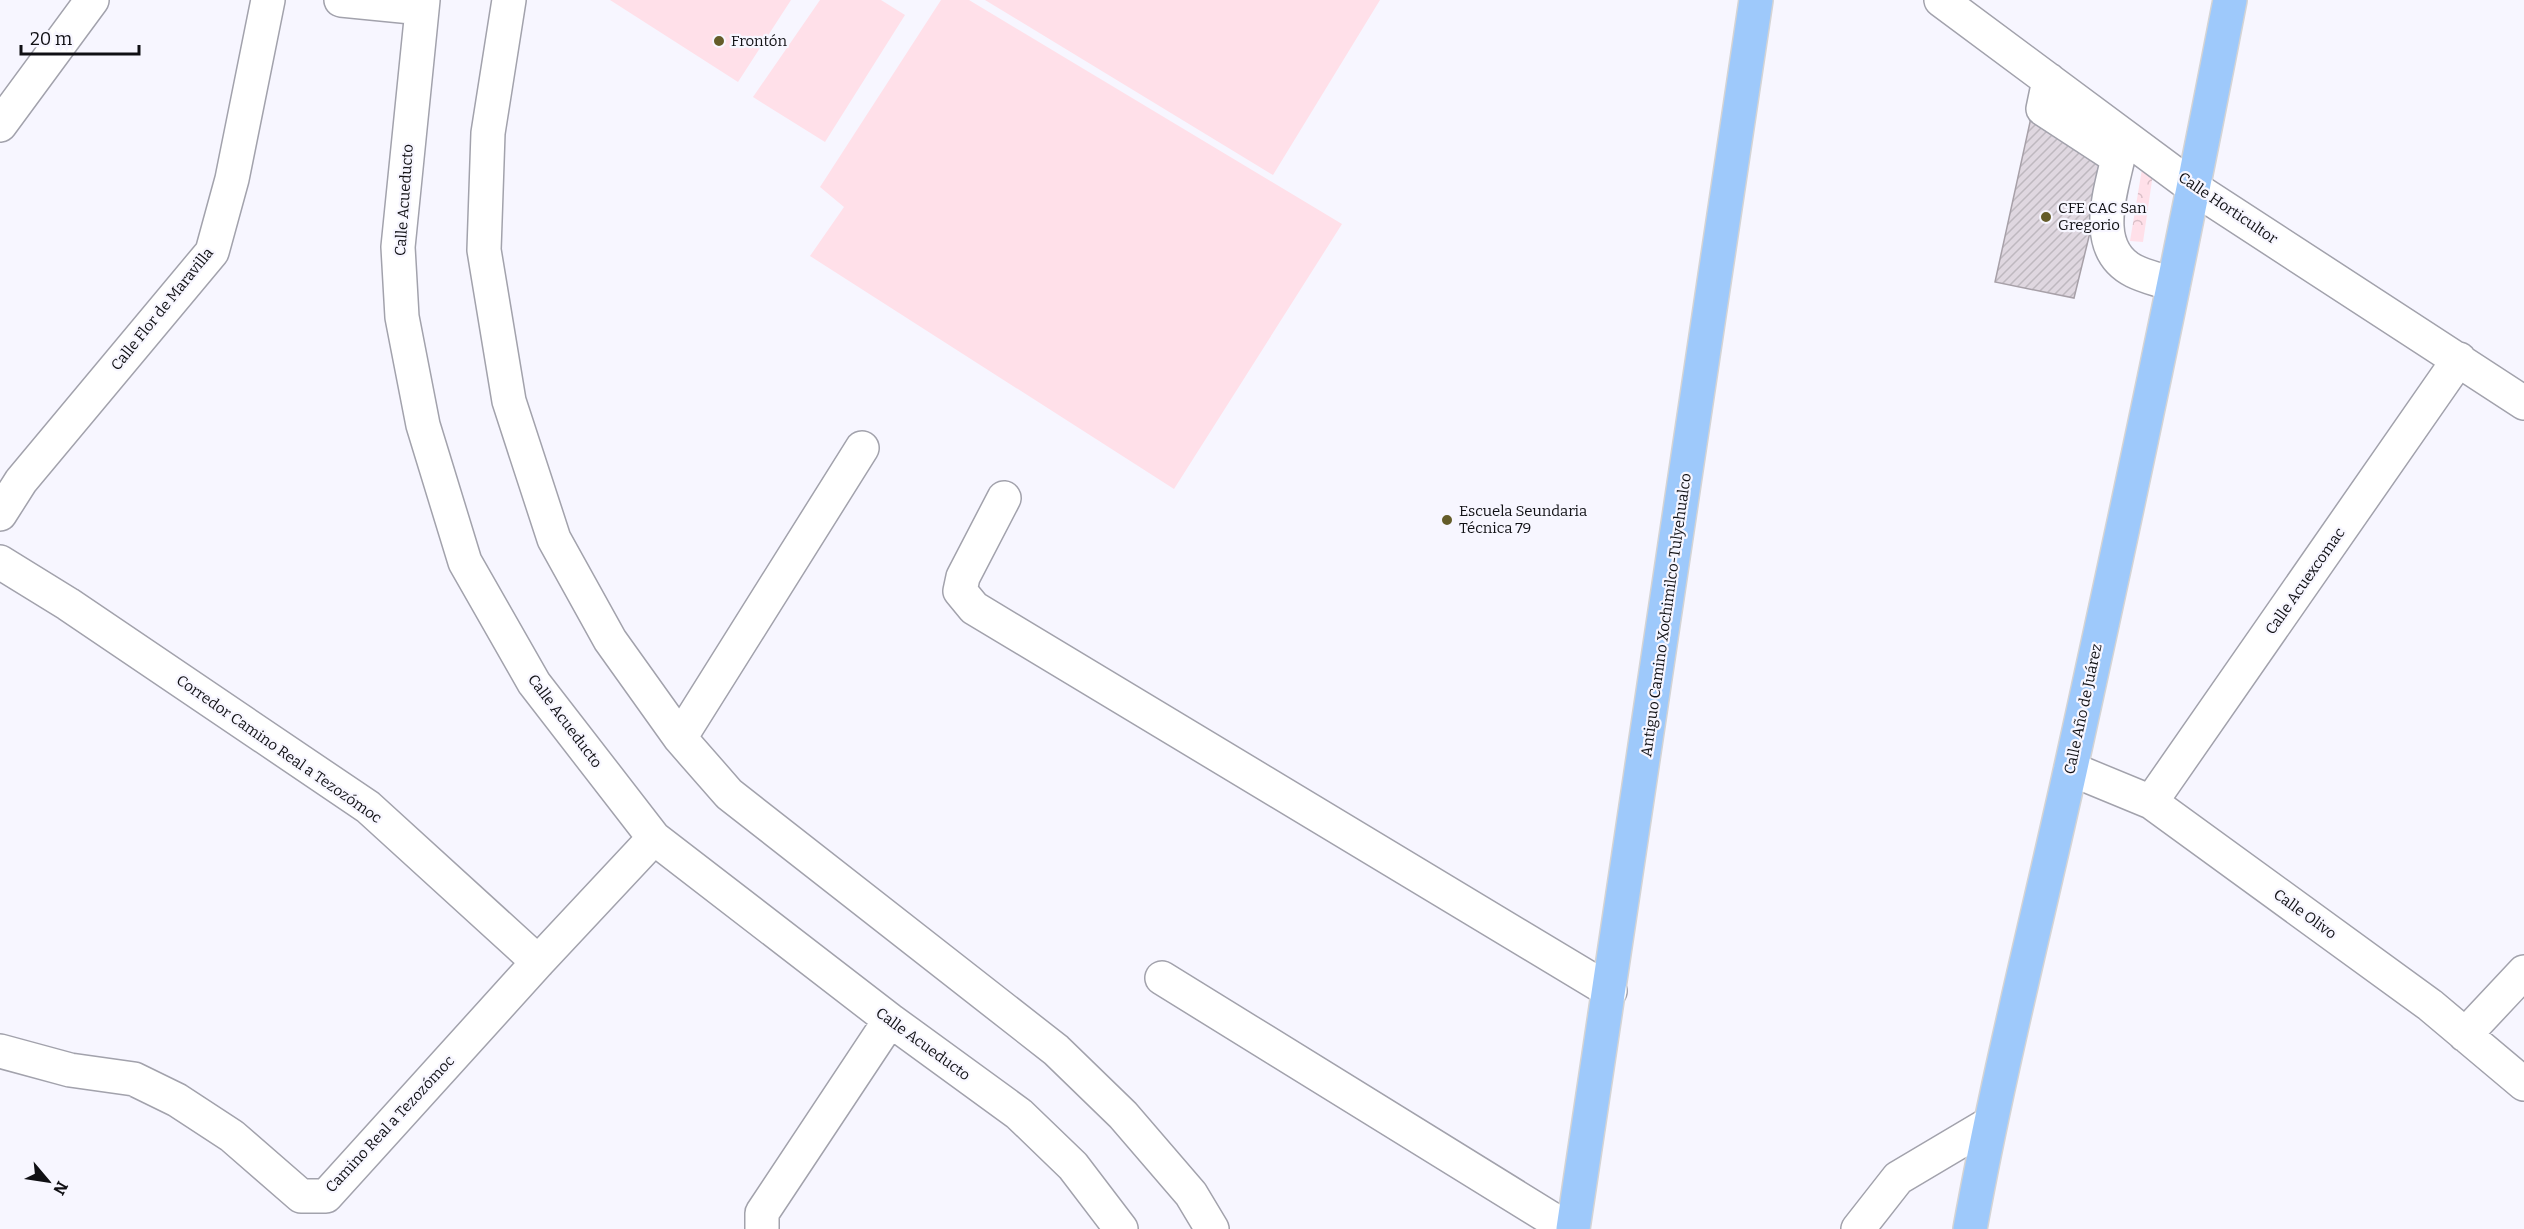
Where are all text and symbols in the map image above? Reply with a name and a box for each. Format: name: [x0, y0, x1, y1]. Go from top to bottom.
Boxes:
scale bar: [21, 18, 140, 56]
text: 20 m: [30, 28, 72, 50]
place label: Frontón: [731, 32, 787, 50]
marker: Frontón: [712, 34, 726, 48]
street label: Calle Acueducto: [391, 143, 417, 257]
street label: Calle Horticultor: [2175, 168, 2281, 248]
place label: CFE CAC San Gregorio: [2058, 199, 2147, 234]
marker: CFE CAC San Gregorio: [2039, 210, 2053, 224]
street label: Calle Flor de Maravilla: [107, 244, 217, 374]
street label: Antiguo Camino Xochimilco-Tulyehualco: [1637, 472, 1695, 758]
place label: Escuela Seundaria Técnica 79: [1459, 502, 1587, 537]
marker: Escuela Seundaria Técnica 79: [1440, 513, 1454, 527]
street label: Calle Acuexcomac: [2261, 524, 2349, 638]
street label: Calle Año de Juárez: [2060, 642, 2106, 776]
street label: Corredor Camino Real a Tezozómoc: [173, 671, 385, 827]
street label: Calle Acueducto: [524, 671, 606, 771]
street label: Calle Olivo: [2270, 885, 2340, 943]
street label: Calle Acueducto: [872, 1004, 974, 1084]
street label: Camino Real a Tezozómoc: [322, 1052, 458, 1196]
north arrow: [18, 1151, 78, 1211]
text: N: [49, 1178, 72, 1198]

